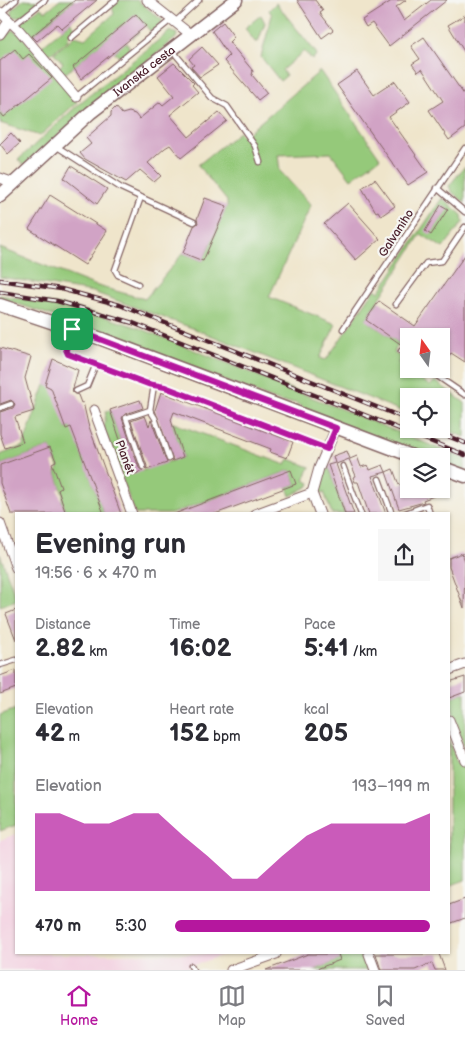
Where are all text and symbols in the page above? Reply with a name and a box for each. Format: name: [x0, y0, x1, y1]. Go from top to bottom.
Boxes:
street label: Ivanská cesta: [111, 43, 179, 100]
street label: Galvaniho: [375, 206, 417, 260]
pin: [51, 308, 93, 350]
icon: arrive: [58, 315, 86, 343]
north arrow: [400, 328, 450, 378]
map controls: [400, 328, 450, 498]
button: locate: [400, 388, 450, 438]
street label: Planét: [112, 438, 138, 476]
button: layers: [400, 448, 450, 498]
text: Evening run: [35, 528, 186, 561]
button: share: [378, 529, 430, 581]
text: 19:56 · 6 × 470 m: [35, 564, 157, 583]
text: Distance: [35, 616, 91, 633]
text: Time: [169, 616, 200, 633]
text: Pace: [304, 616, 336, 633]
text: 2.82: [35, 633, 85, 664]
text: 16:02: [169, 633, 232, 664]
text: 5:41: [304, 633, 349, 664]
text: km: [85, 643, 108, 660]
text: /km: [349, 643, 377, 660]
text: Elevation: [35, 701, 93, 718]
text: Heart rate: [169, 701, 234, 718]
text: kcal: [304, 701, 329, 718]
text: 42: [35, 718, 65, 749]
text: 152: [169, 718, 209, 749]
text: 205: [304, 718, 348, 749]
text: m: [65, 728, 80, 745]
text: bpm: [209, 728, 241, 745]
text: Elevation: [35, 777, 102, 796]
text: 193–199 m: [352, 777, 430, 796]
text: 470 m: [35, 917, 81, 936]
text: 5:30: [115, 917, 147, 936]
tab: Home: [60, 982, 98, 1029]
tab: Map: [218, 982, 246, 1029]
tab: Saved: [366, 982, 405, 1029]

